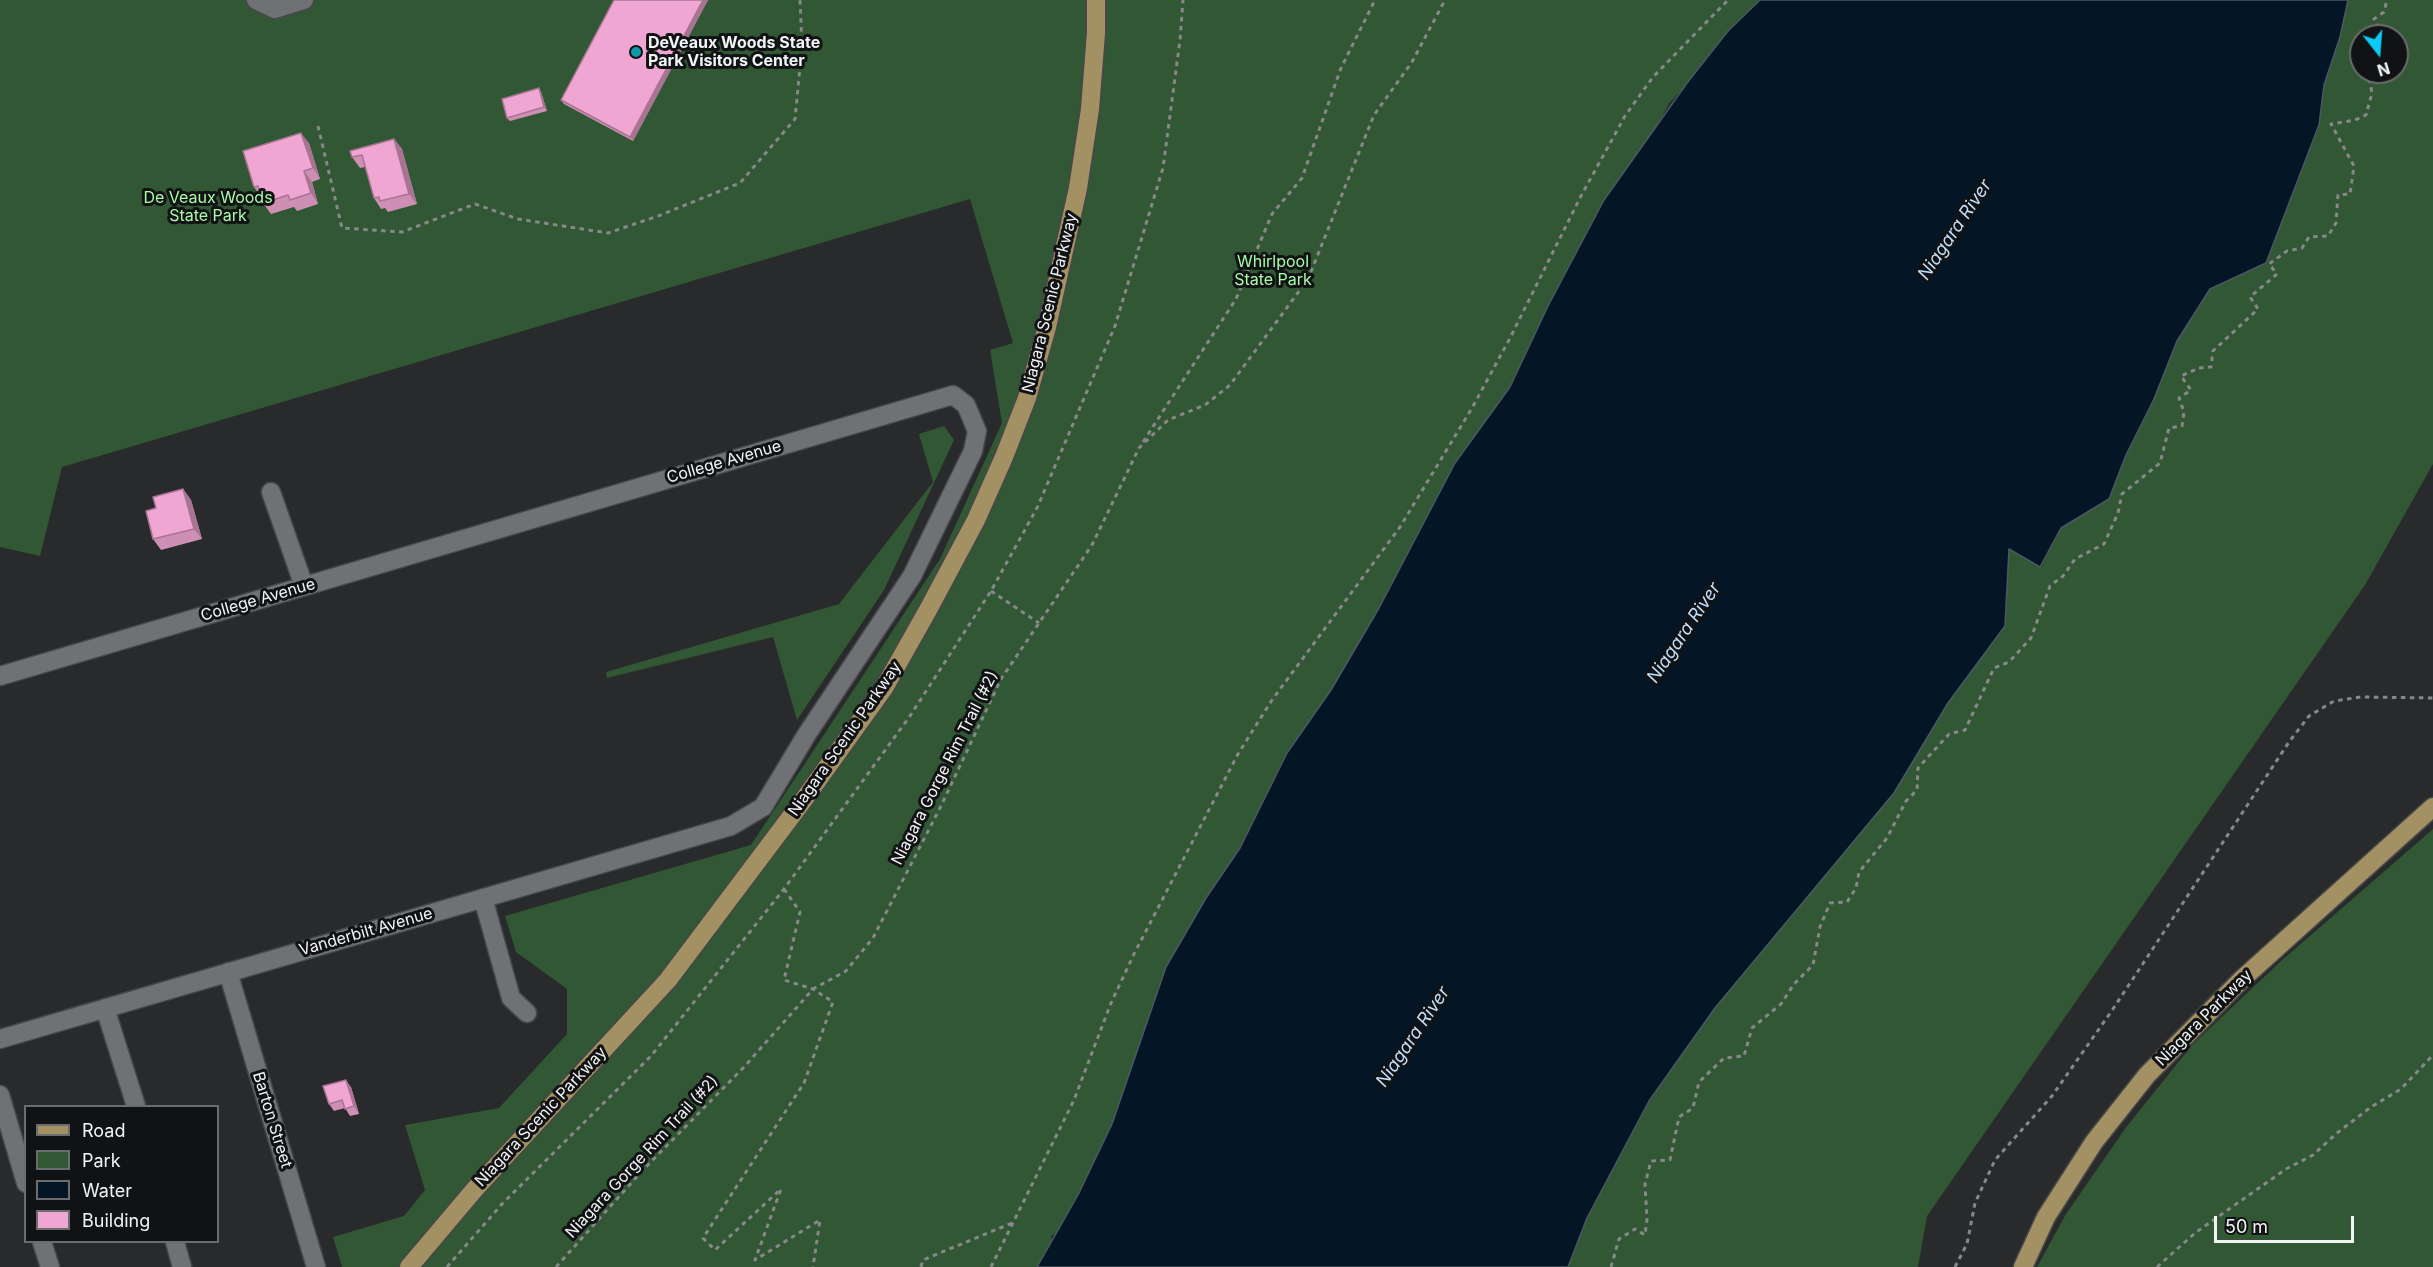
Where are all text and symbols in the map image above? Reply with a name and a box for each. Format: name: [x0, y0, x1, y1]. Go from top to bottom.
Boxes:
north arrow: [2349, 24, 2409, 84]
place label: DeVeaux Woods State Park Visitors Center: [648, 33, 820, 71]
marker: DeVeaux Woods State Park Visitors Center: [629, 45, 643, 59]
text: N: [2375, 58, 2392, 81]
water label: Niagara River: [1913, 176, 1997, 284]
park label: De Veaux Woods State Park: [143, 188, 273, 226]
street label: Niagara Scenic Parkway: [1018, 211, 1082, 395]
park label: Whirlpool State Park: [1234, 252, 1312, 290]
street label: College Avenue: [665, 436, 783, 488]
street label: College Avenue: [199, 574, 317, 626]
water label: Niagara River: [1642, 579, 1726, 687]
street label: Niagara Scenic Parkway: [784, 658, 906, 820]
street label: Niagara Gorge Rim Trail (#2): [888, 668, 1002, 868]
street label: Vanderbilt Avenue: [297, 904, 435, 960]
street label: Niagara Parkway: [2152, 966, 2256, 1070]
water label: Niagara River: [1371, 983, 1455, 1091]
street label: Niagara Scenic Parkway: [471, 1043, 611, 1191]
street label: Barton Street: [248, 1070, 296, 1170]
street label: Niagara Gorge Rim Trail (#2): [562, 1072, 722, 1242]
legend: [24, 1105, 219, 1243]
text: Road: [82, 1120, 125, 1141]
text: Park: [82, 1150, 121, 1171]
text: Water: [82, 1180, 132, 1201]
scale bar: [2217, 1204, 2356, 1242]
text: Building: [82, 1210, 150, 1231]
text: 50 m: [2225, 1216, 2268, 1237]

